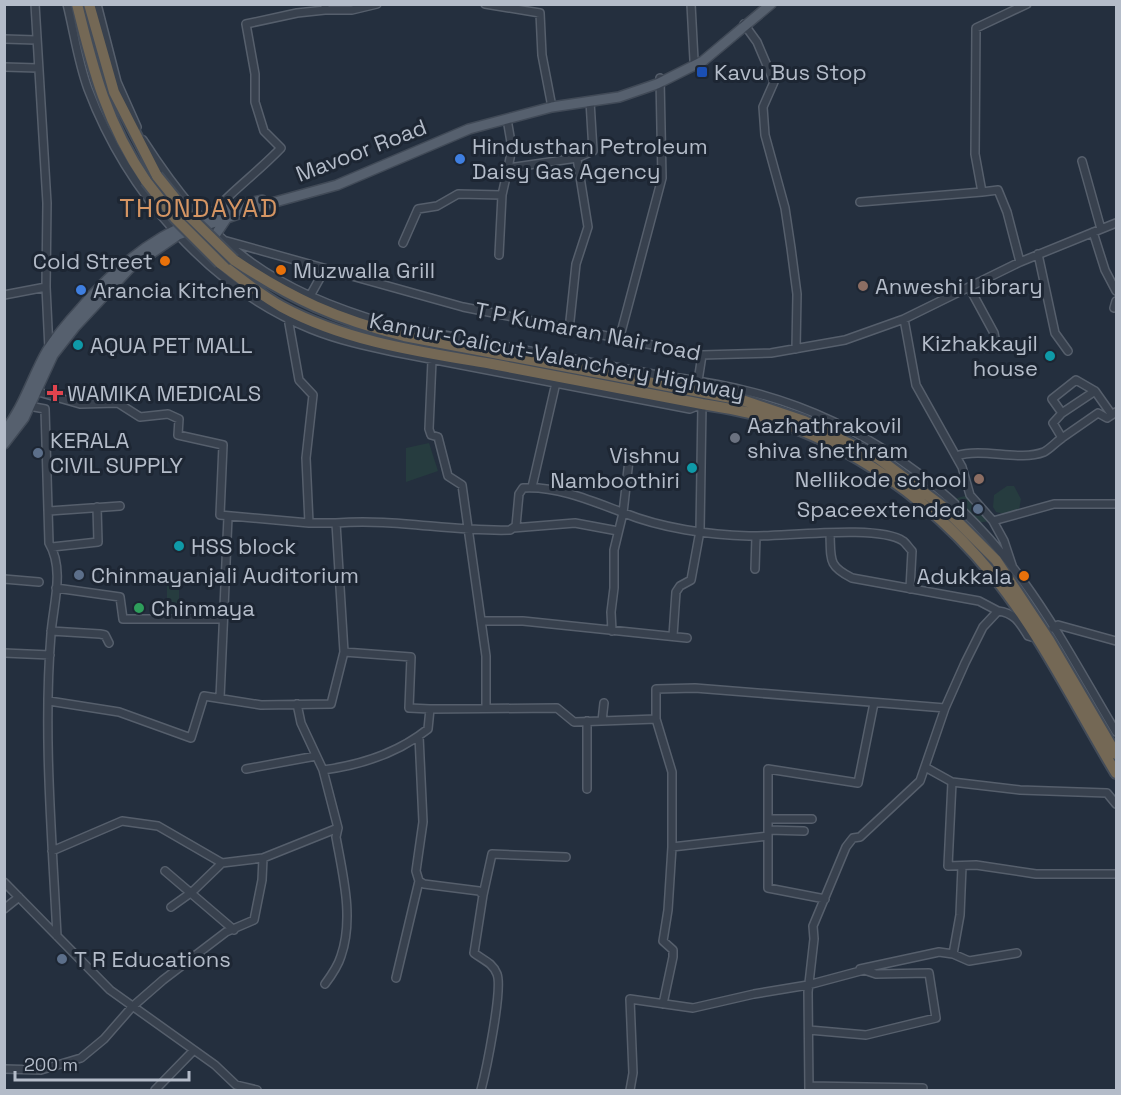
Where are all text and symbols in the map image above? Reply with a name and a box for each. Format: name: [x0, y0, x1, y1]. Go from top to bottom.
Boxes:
place label: Kavu Bus Stop: [714, 58, 867, 86]
marker: Kavu Bus Stop: [695, 65, 709, 79]
street label: Mavoor Road: [292, 112, 430, 188]
place label: Hindusthan Petroleum Daisy Gas Agency: [472, 132, 708, 185]
marker: Hindusthan Petroleum Daisy Gas Agency: [453, 152, 467, 166]
district label: THONDAYAD: [119, 191, 279, 225]
place label: Cold Street: [33, 247, 153, 275]
marker: Cold Street: [158, 254, 172, 268]
place label: Muzwalla Grill: [293, 256, 435, 284]
marker: Muzwalla Grill: [274, 263, 288, 277]
place label: Anweshi Library: [875, 272, 1043, 300]
place label: Arancia Kitchen: [93, 276, 259, 304]
marker: Anweshi Library: [856, 279, 870, 293]
marker: Arancia Kitchen: [74, 283, 88, 297]
street label: T P Kumaran Nair road: [473, 295, 703, 367]
street label: Kannur-Calicut-Valanchery Highway: [367, 306, 747, 406]
place label: Kizhakkayil house: [922, 329, 1038, 382]
place label: AQUA PET MALL: [90, 331, 253, 359]
marker: AQUA PET MALL: [71, 338, 85, 352]
marker: Kizhakkayil house: [1043, 349, 1057, 363]
place label: WAMIKA MEDICALS: [67, 379, 261, 407]
marker: WAMIKA MEDICALS: [48, 386, 62, 400]
place label: Aazhathrakovil shiva shethram: [747, 411, 908, 464]
place label: KERALA CIVIL SUPPLY: [50, 426, 183, 479]
marker: Aazhathrakovil shiva shethram: [728, 431, 742, 445]
place label: Vishnu Namboothiri: [550, 441, 680, 494]
marker: KERALA CIVIL SUPPLY: [31, 446, 45, 460]
marker: Vishnu Namboothiri: [685, 461, 699, 475]
place label: Nellikode school: [795, 465, 967, 493]
marker: Nellikode school: [972, 472, 986, 486]
place label: Spaceextended: [797, 495, 966, 523]
marker: Spaceextended: [971, 502, 985, 516]
place label: HSS block: [191, 532, 296, 560]
marker: HSS block: [172, 539, 186, 553]
place label: Chinmayanjali Auditorium: [91, 561, 359, 589]
place label: Adukkala: [916, 562, 1012, 590]
marker: Chinmayanjali Auditorium: [72, 568, 86, 582]
marker: Adukkala: [1017, 569, 1031, 583]
place label: Chinmaya: [151, 594, 255, 622]
marker: Chinmaya: [132, 601, 146, 615]
place label: T R Educations: [74, 945, 231, 973]
marker: T R Educations: [55, 952, 69, 966]
scale bar: [15, 1044, 189, 1082]
text: 200 m: [24, 1053, 78, 1076]

